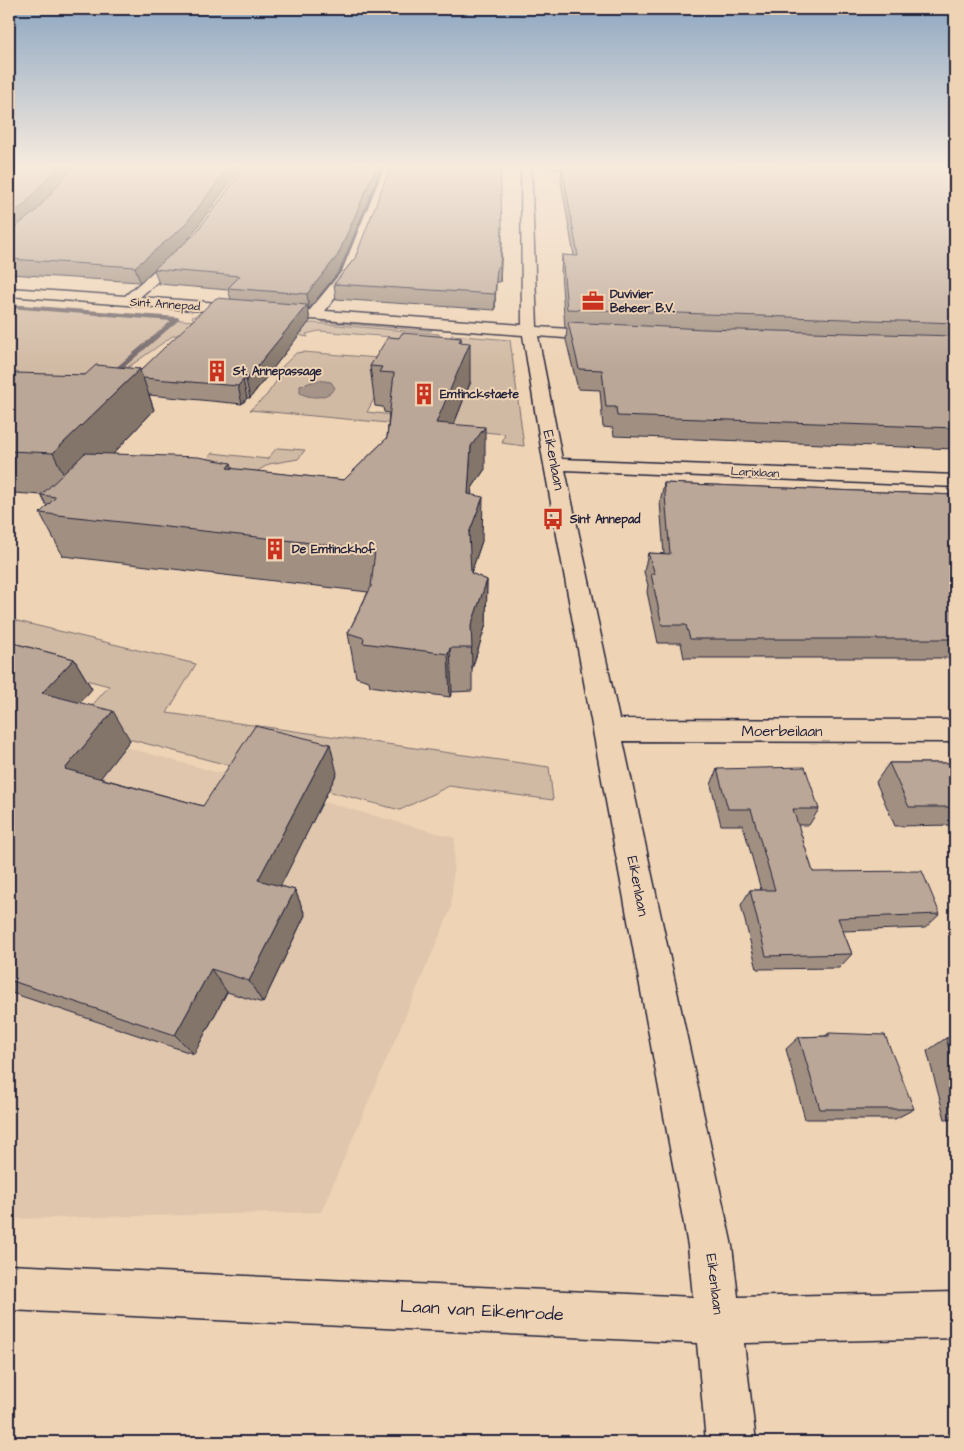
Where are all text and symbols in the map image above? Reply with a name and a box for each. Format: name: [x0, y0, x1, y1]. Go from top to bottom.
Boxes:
place label: Duvivier Beheer B.V.: [610, 286, 675, 317]
office icon: Duvivier Beheer B.V.: [580, 288, 606, 314]
street label: Sint Annepad: [129, 294, 201, 315]
building icon: St. Annepassage: [204, 358, 230, 384]
place label: St. Annepassage: [232, 363, 322, 382]
building icon: Emtinckstaete: [411, 381, 437, 407]
place label: Emtinckstaete: [440, 386, 519, 403]
street label: Eikenlaan: [537, 428, 570, 493]
street label: Larixlaan: [730, 463, 780, 482]
bus stop icon: Sint Annepad: [540, 506, 566, 532]
place label: Sint Annepad: [569, 511, 641, 529]
building icon: De Emtinckhof: [262, 536, 288, 562]
place label: De Emtinckhof: [292, 541, 376, 558]
street label: Moerbeilaan: [741, 721, 823, 742]
street label: Eikenlaan: [621, 854, 654, 919]
street label: Eikenlaan: [700, 1252, 729, 1316]
street label: Laan van Eikenrode: [399, 1294, 565, 1327]

